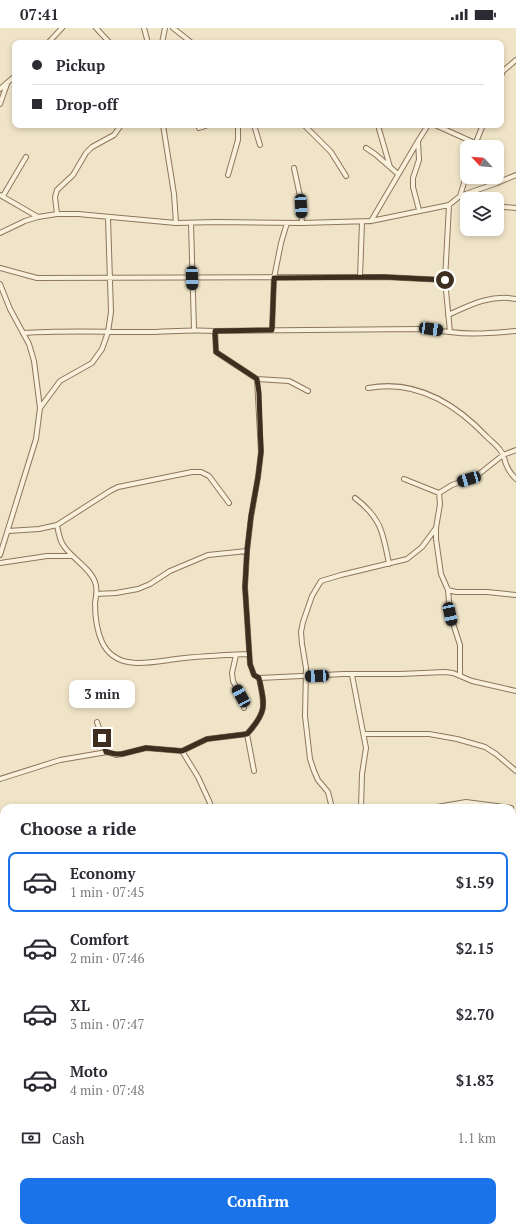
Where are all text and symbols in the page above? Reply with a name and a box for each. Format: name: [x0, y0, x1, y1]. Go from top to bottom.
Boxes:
text: 07:41: [20, 4, 59, 24]
text: Pickup: [56, 55, 105, 75]
text: Drop-off: [56, 94, 118, 114]
north arrow: [460, 140, 504, 184]
map controls: [460, 140, 504, 236]
button: layers: [460, 192, 504, 236]
car: [294, 194, 308, 218]
car: [186, 266, 198, 290]
route start: [436, 271, 454, 289]
car: [418, 321, 444, 337]
car: [456, 470, 482, 488]
car: [442, 601, 458, 627]
car: [305, 669, 329, 683]
callout: 3 min: [69, 680, 135, 708]
car: [230, 683, 252, 709]
text: 3 min: [84, 685, 120, 703]
route end: [93, 729, 111, 747]
text: Choose a ride: [20, 816, 136, 840]
text: Economy: [70, 863, 135, 883]
icon: car: [22, 864, 58, 900]
text: $1.59: [456, 872, 494, 892]
text: 1 min · 07:45: [70, 883, 144, 901]
text: Comfort: [70, 929, 129, 949]
icon: car: [22, 930, 58, 966]
text: $2.15: [456, 938, 494, 958]
text: 2 min · 07:46: [70, 949, 144, 967]
text: XL: [70, 995, 90, 1015]
icon: car: [22, 996, 58, 1032]
text: $2.70: [456, 1004, 494, 1024]
text: 3 min · 07:47: [70, 1015, 144, 1033]
text: Moto: [70, 1061, 108, 1081]
icon: car: [22, 1062, 58, 1098]
text: $1.83: [456, 1070, 494, 1090]
text: 4 min · 07:48: [70, 1081, 144, 1099]
icon: cash: [20, 1127, 42, 1149]
text: Cash: [52, 1128, 85, 1148]
text: 1.1 km: [457, 1129, 496, 1147]
button: Confirm: [20, 1178, 496, 1224]

